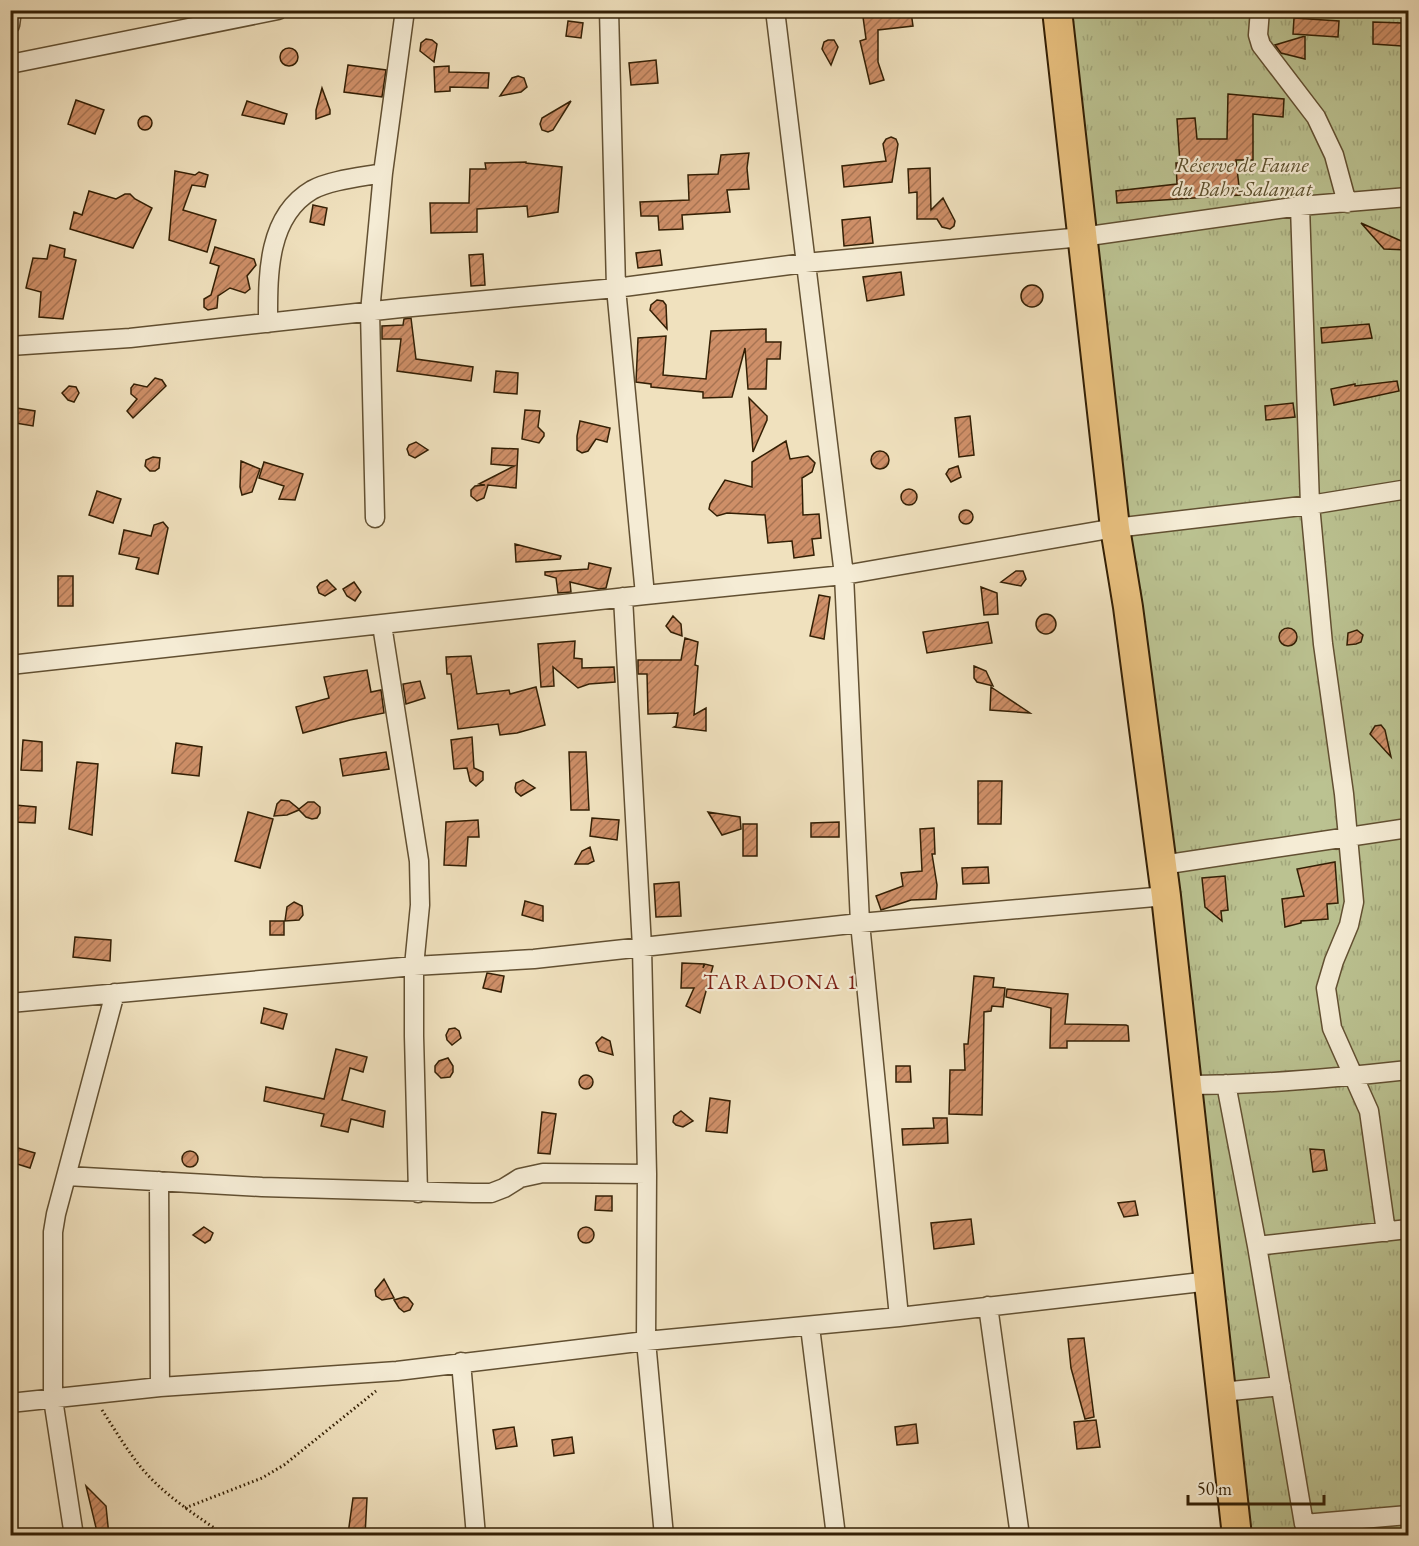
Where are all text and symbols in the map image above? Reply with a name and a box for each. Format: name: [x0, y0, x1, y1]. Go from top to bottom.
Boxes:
park label: Réserve de Faune du Bahr-Salamat: [1172, 151, 1313, 202]
district label: TARADONA 1: [703, 967, 859, 996]
scale bar: [1188, 1468, 1324, 1506]
text: 50 m: [1197, 1477, 1232, 1500]

